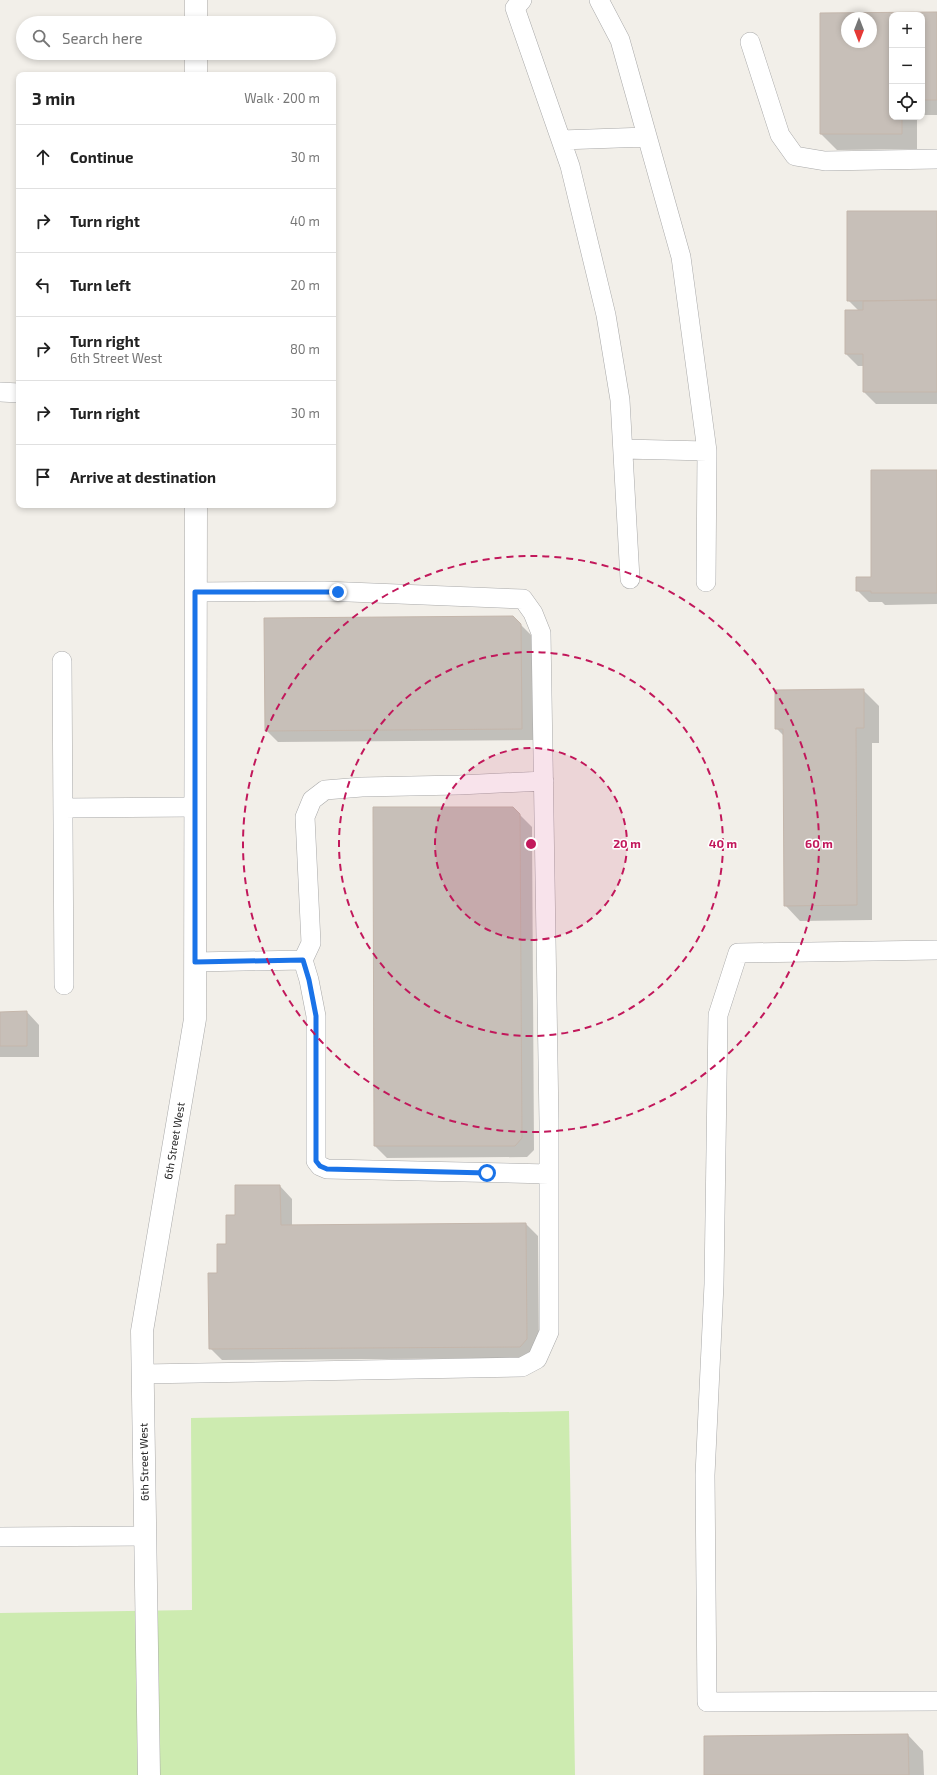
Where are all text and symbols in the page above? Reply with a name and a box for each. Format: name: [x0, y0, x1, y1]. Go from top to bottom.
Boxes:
north arrow: [841, 12, 877, 48]
map controls: [889, 12, 925, 120]
button: +: [889, 12, 925, 48]
search box: [16, 16, 336, 60]
icon: search: [30, 27, 52, 49]
text: Search here: [62, 29, 143, 47]
button: −: [889, 48, 925, 84]
button: locate: [889, 84, 925, 120]
text: 3 min: [32, 88, 75, 108]
text: Walk · 200 m: [244, 90, 320, 106]
icon: ahead: [32, 146, 54, 168]
text: Continue: [70, 148, 133, 166]
text: 30 m: [291, 149, 320, 165]
icon: right: [32, 210, 54, 232]
text: Turn right: [70, 212, 140, 230]
text: 40 m: [290, 213, 320, 229]
icon: left: [32, 274, 54, 296]
text: Turn left: [70, 276, 131, 294]
text: 20 m: [291, 277, 320, 293]
text: Turn right: [70, 332, 140, 350]
icon: right: [32, 338, 54, 360]
text: 80 m: [290, 341, 320, 357]
text: 6th Street West: [70, 350, 162, 366]
icon: right: [32, 402, 54, 424]
text: Turn right: [70, 404, 140, 422]
text: 30 m: [291, 405, 320, 421]
icon: arrive: [32, 466, 54, 488]
text: Arrive at destination: [70, 468, 216, 486]
route end: [329, 583, 347, 601]
text: 20 m: [613, 836, 641, 850]
text: 40 m: [709, 836, 737, 850]
text: 60 m: [805, 836, 833, 850]
centre of rings: [524, 837, 538, 851]
street label: 6th Street West: [161, 1101, 187, 1180]
route start: [478, 1164, 496, 1182]
street label: 6th Street West: [136, 1423, 151, 1501]

